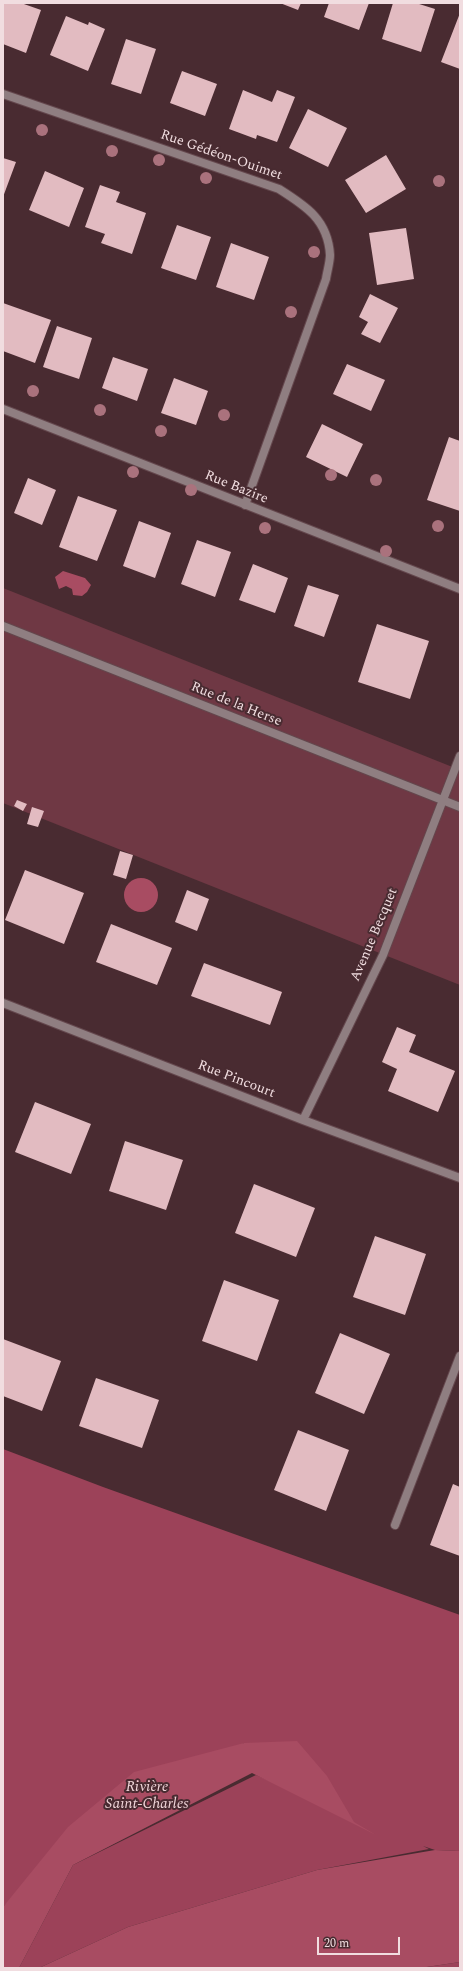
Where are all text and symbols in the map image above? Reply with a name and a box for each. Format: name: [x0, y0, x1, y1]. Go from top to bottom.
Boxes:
street label: Rue Gédéon-Ouimet: [158, 127, 284, 185]
street label: Rue Bazire: [202, 468, 270, 508]
street label: Rue de la Herse: [188, 679, 284, 731]
street label: Avenue Becquet: [348, 886, 402, 984]
street label: Rue Pincourt: [195, 1058, 277, 1102]
water label: Rivière Saint-Charles: [105, 1779, 189, 1814]
scale bar: [319, 1929, 402, 1955]
text: 20 m: [324, 1934, 349, 1953]

